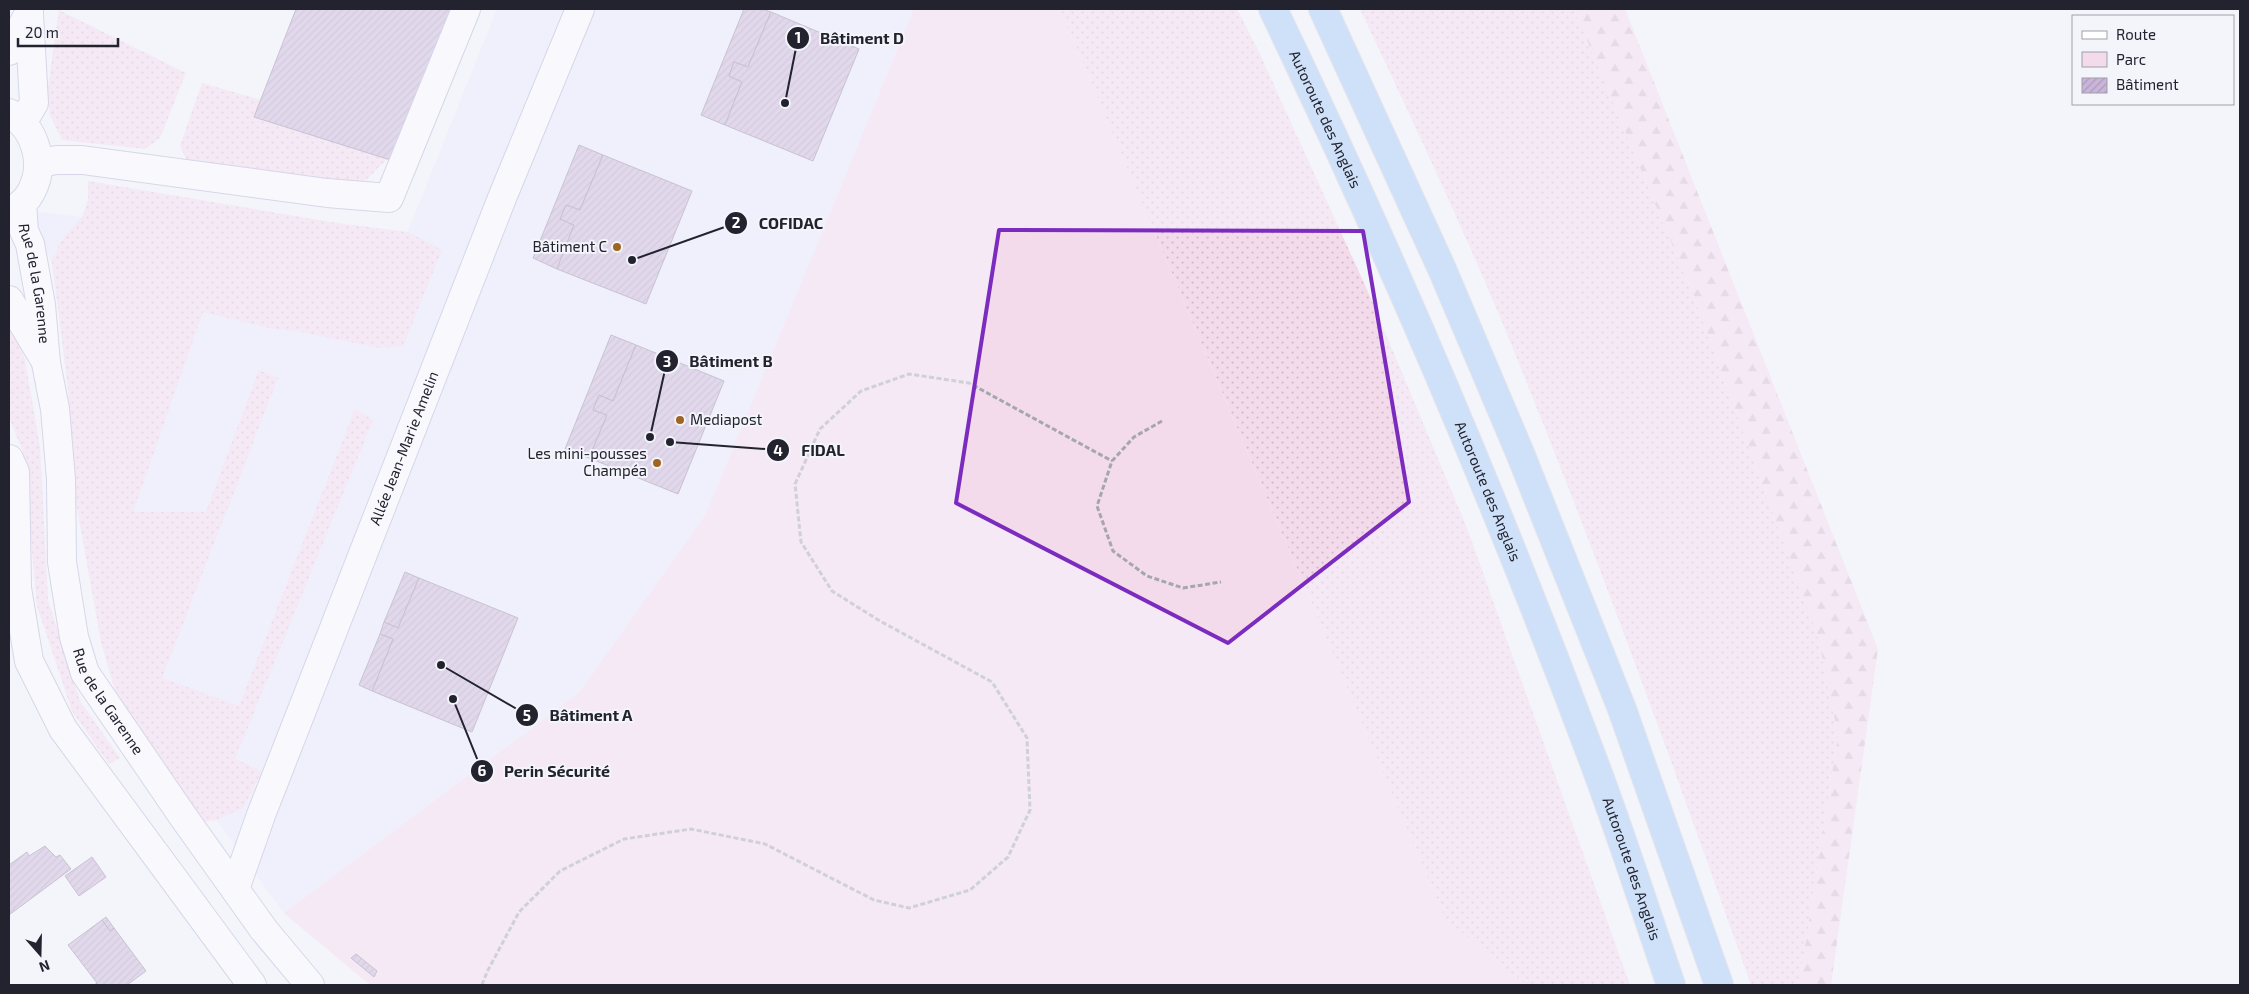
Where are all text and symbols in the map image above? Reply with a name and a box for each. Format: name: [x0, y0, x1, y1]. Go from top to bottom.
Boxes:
scale bar: [18, 15, 118, 47]
legend: [2072, 15, 2234, 105]
text: 20 m: [25, 23, 59, 41]
callout: Bâtiment D: [785, 23, 914, 54]
text: Route: [2116, 25, 2156, 43]
text: 1: [795, 28, 801, 46]
text: Bâtiment D: [820, 28, 904, 47]
street label: Autoroute des Anglais: [1286, 47, 1366, 191]
text: Parc: [2116, 50, 2146, 68]
text: Bâtiment: [2116, 75, 2179, 93]
callout: COFIDAC: [724, 208, 833, 239]
text: 2: [732, 213, 741, 231]
text: COFIDAC: [759, 213, 823, 232]
street label: Rue de la Garenne: [15, 223, 54, 344]
place label: Bâtiment C: [533, 237, 607, 255]
marker: Bâtiment C: [611, 241, 623, 253]
callout: Bâtiment B: [655, 346, 783, 377]
text: Bâtiment B: [689, 351, 773, 370]
text: 3: [663, 352, 671, 370]
street label: Allée Jean-Marie Amelin: [365, 368, 441, 528]
place label: Mediapost: [690, 410, 763, 428]
marker: Mediapost: [674, 414, 686, 426]
street label: Autoroute des Anglais: [1452, 418, 1525, 564]
callout: FIDAL: [766, 435, 854, 466]
text: FIDAL: [801, 440, 845, 459]
text: 4: [773, 441, 783, 459]
place label: Les mini-pousses Champéa: [528, 444, 647, 479]
marker: Les mini-pousses Champéa: [651, 457, 663, 469]
street label: Rue de la Garenne: [70, 646, 148, 758]
callout: Bâtiment A: [514, 700, 643, 731]
text: Bâtiment A: [549, 705, 633, 724]
text: 5: [523, 706, 531, 724]
callout: Perin Sécurité: [469, 756, 620, 787]
text: 6: [478, 761, 487, 779]
text: Perin Sécurité: [504, 761, 610, 780]
street label: Autoroute des Anglais: [1600, 794, 1665, 942]
north arrow: [15, 929, 65, 979]
text: N: [37, 957, 52, 976]

